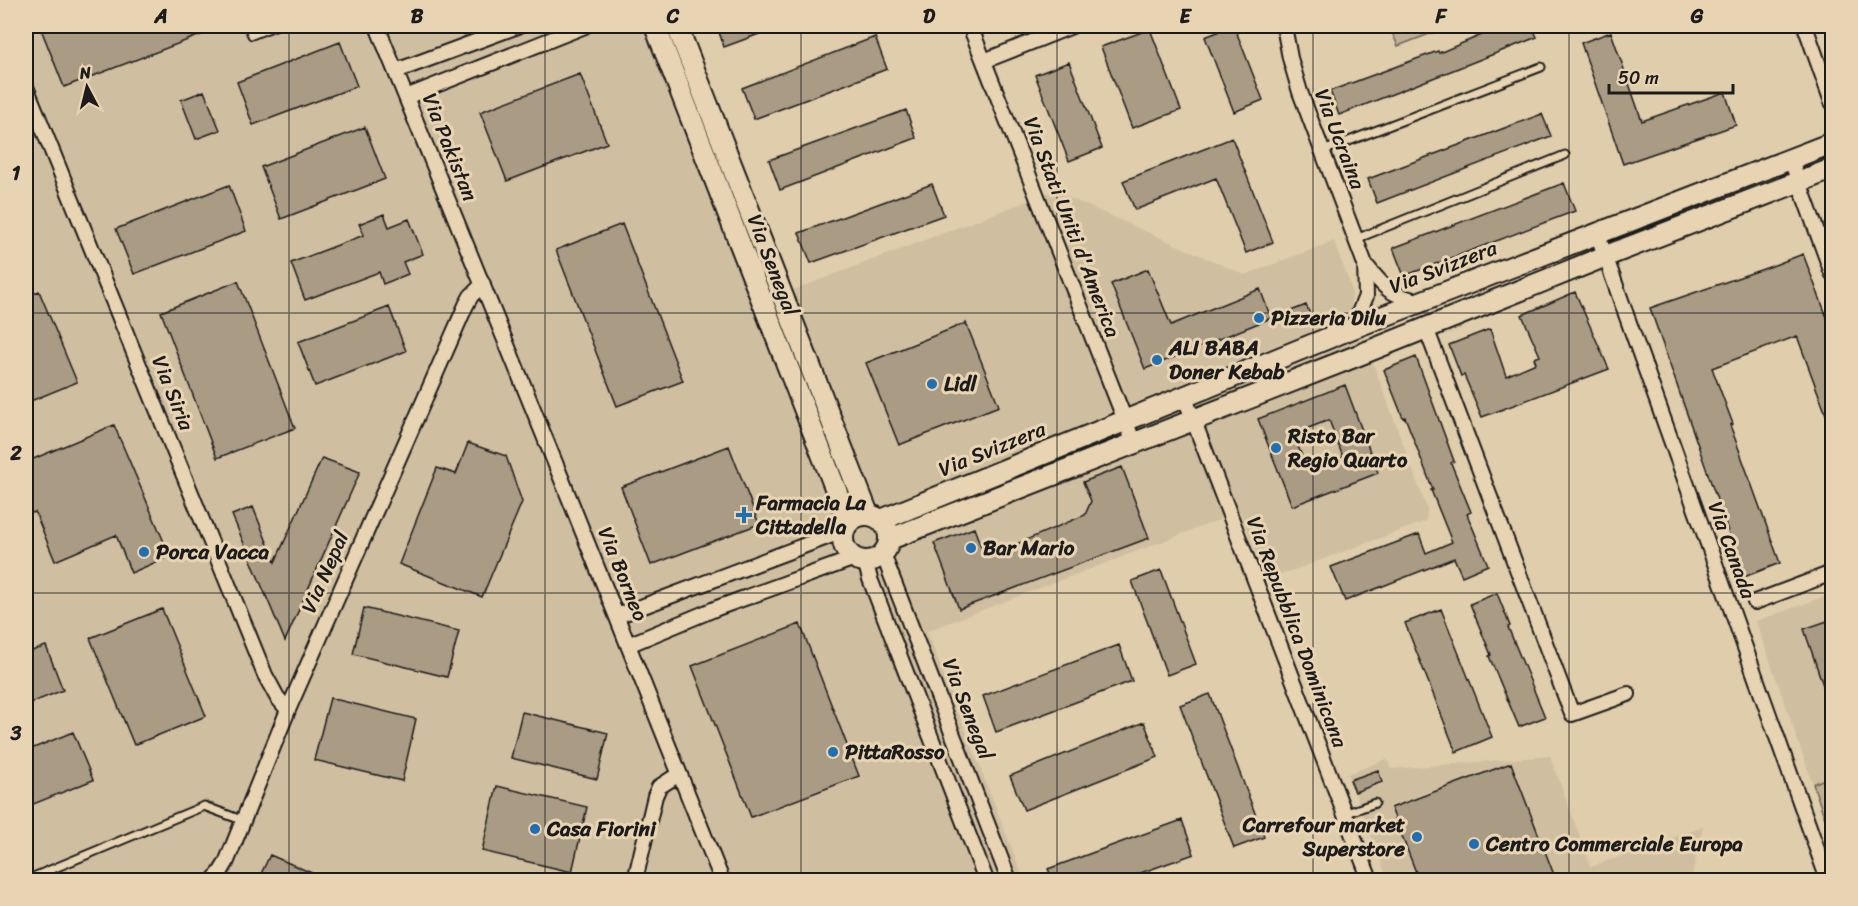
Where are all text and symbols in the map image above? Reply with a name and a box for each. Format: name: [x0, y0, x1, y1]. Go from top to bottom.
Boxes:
text: A: [153, 0, 168, 34]
text: B: [411, 0, 424, 34]
text: C: [666, 0, 680, 34]
text: D: [923, 0, 936, 34]
text: E: [1179, 0, 1192, 34]
text: F: [1435, 0, 1448, 34]
text: G: [1690, 0, 1704, 34]
north arrow: [57, 57, 117, 117]
text: N: [77, 57, 93, 88]
scale bar: [1609, 57, 1734, 95]
text: 50 m: [1618, 62, 1659, 94]
street label: Via Ucraina: [1303, 83, 1377, 196]
street label: Via Pakistan: [411, 87, 489, 207]
street label: Via Stati Uniti d'America: [1012, 111, 1132, 344]
text: 1: [12, 156, 21, 191]
street label: Via Senegal: [736, 208, 810, 323]
street label: Via Svizzera: [1383, 229, 1503, 305]
place label: Pizzeria Dilu: [1271, 299, 1387, 337]
marker: Pizzeria Dilu: [1252, 311, 1266, 325]
place label: ALI BABA Doner Kebab: [1168, 329, 1285, 391]
street label: Via Siria: [141, 350, 205, 437]
marker: ALI BABA Doner Kebab: [1150, 353, 1164, 367]
place label: Lidl: [944, 365, 978, 403]
marker: Lidl: [925, 377, 939, 391]
street label: Via Svizzera: [933, 410, 1052, 488]
place label: Risto Bar Regio Quarto: [1287, 417, 1408, 479]
text: 2: [9, 436, 22, 471]
marker: Risto Bar Regio Quarto: [1269, 441, 1283, 455]
place label: Farmacia La Cittadella: [755, 484, 867, 546]
street label: Via Canada: [1697, 496, 1767, 605]
marker: Farmacia La Cittadella: [737, 508, 751, 522]
street label: Via Repubblica Dominicana: [1235, 511, 1359, 754]
street label: Via Borneo: [587, 521, 659, 628]
street label: Via Nepal: [290, 524, 360, 619]
place label: Bar Mario: [983, 529, 1075, 567]
place label: Porca Vacca: [156, 533, 269, 571]
marker: Bar Mario: [964, 541, 978, 555]
marker: Porca Vacca: [137, 545, 151, 559]
street label: Via Senegal: [931, 652, 1005, 767]
text: 3: [10, 716, 22, 751]
place label: PittaRosso: [845, 733, 945, 771]
marker: PittaRosso: [826, 745, 840, 759]
place label: Carrefour market Superstore: [1242, 806, 1406, 868]
place label: Casa Fiorini: [546, 810, 657, 848]
marker: Casa Fiorini: [528, 822, 542, 836]
place label: Centro Commerciale Europa: [1485, 825, 1743, 863]
marker: Carrefour market Superstore: [1410, 830, 1424, 844]
marker: Centro Commerciale Europa: [1467, 837, 1481, 851]

